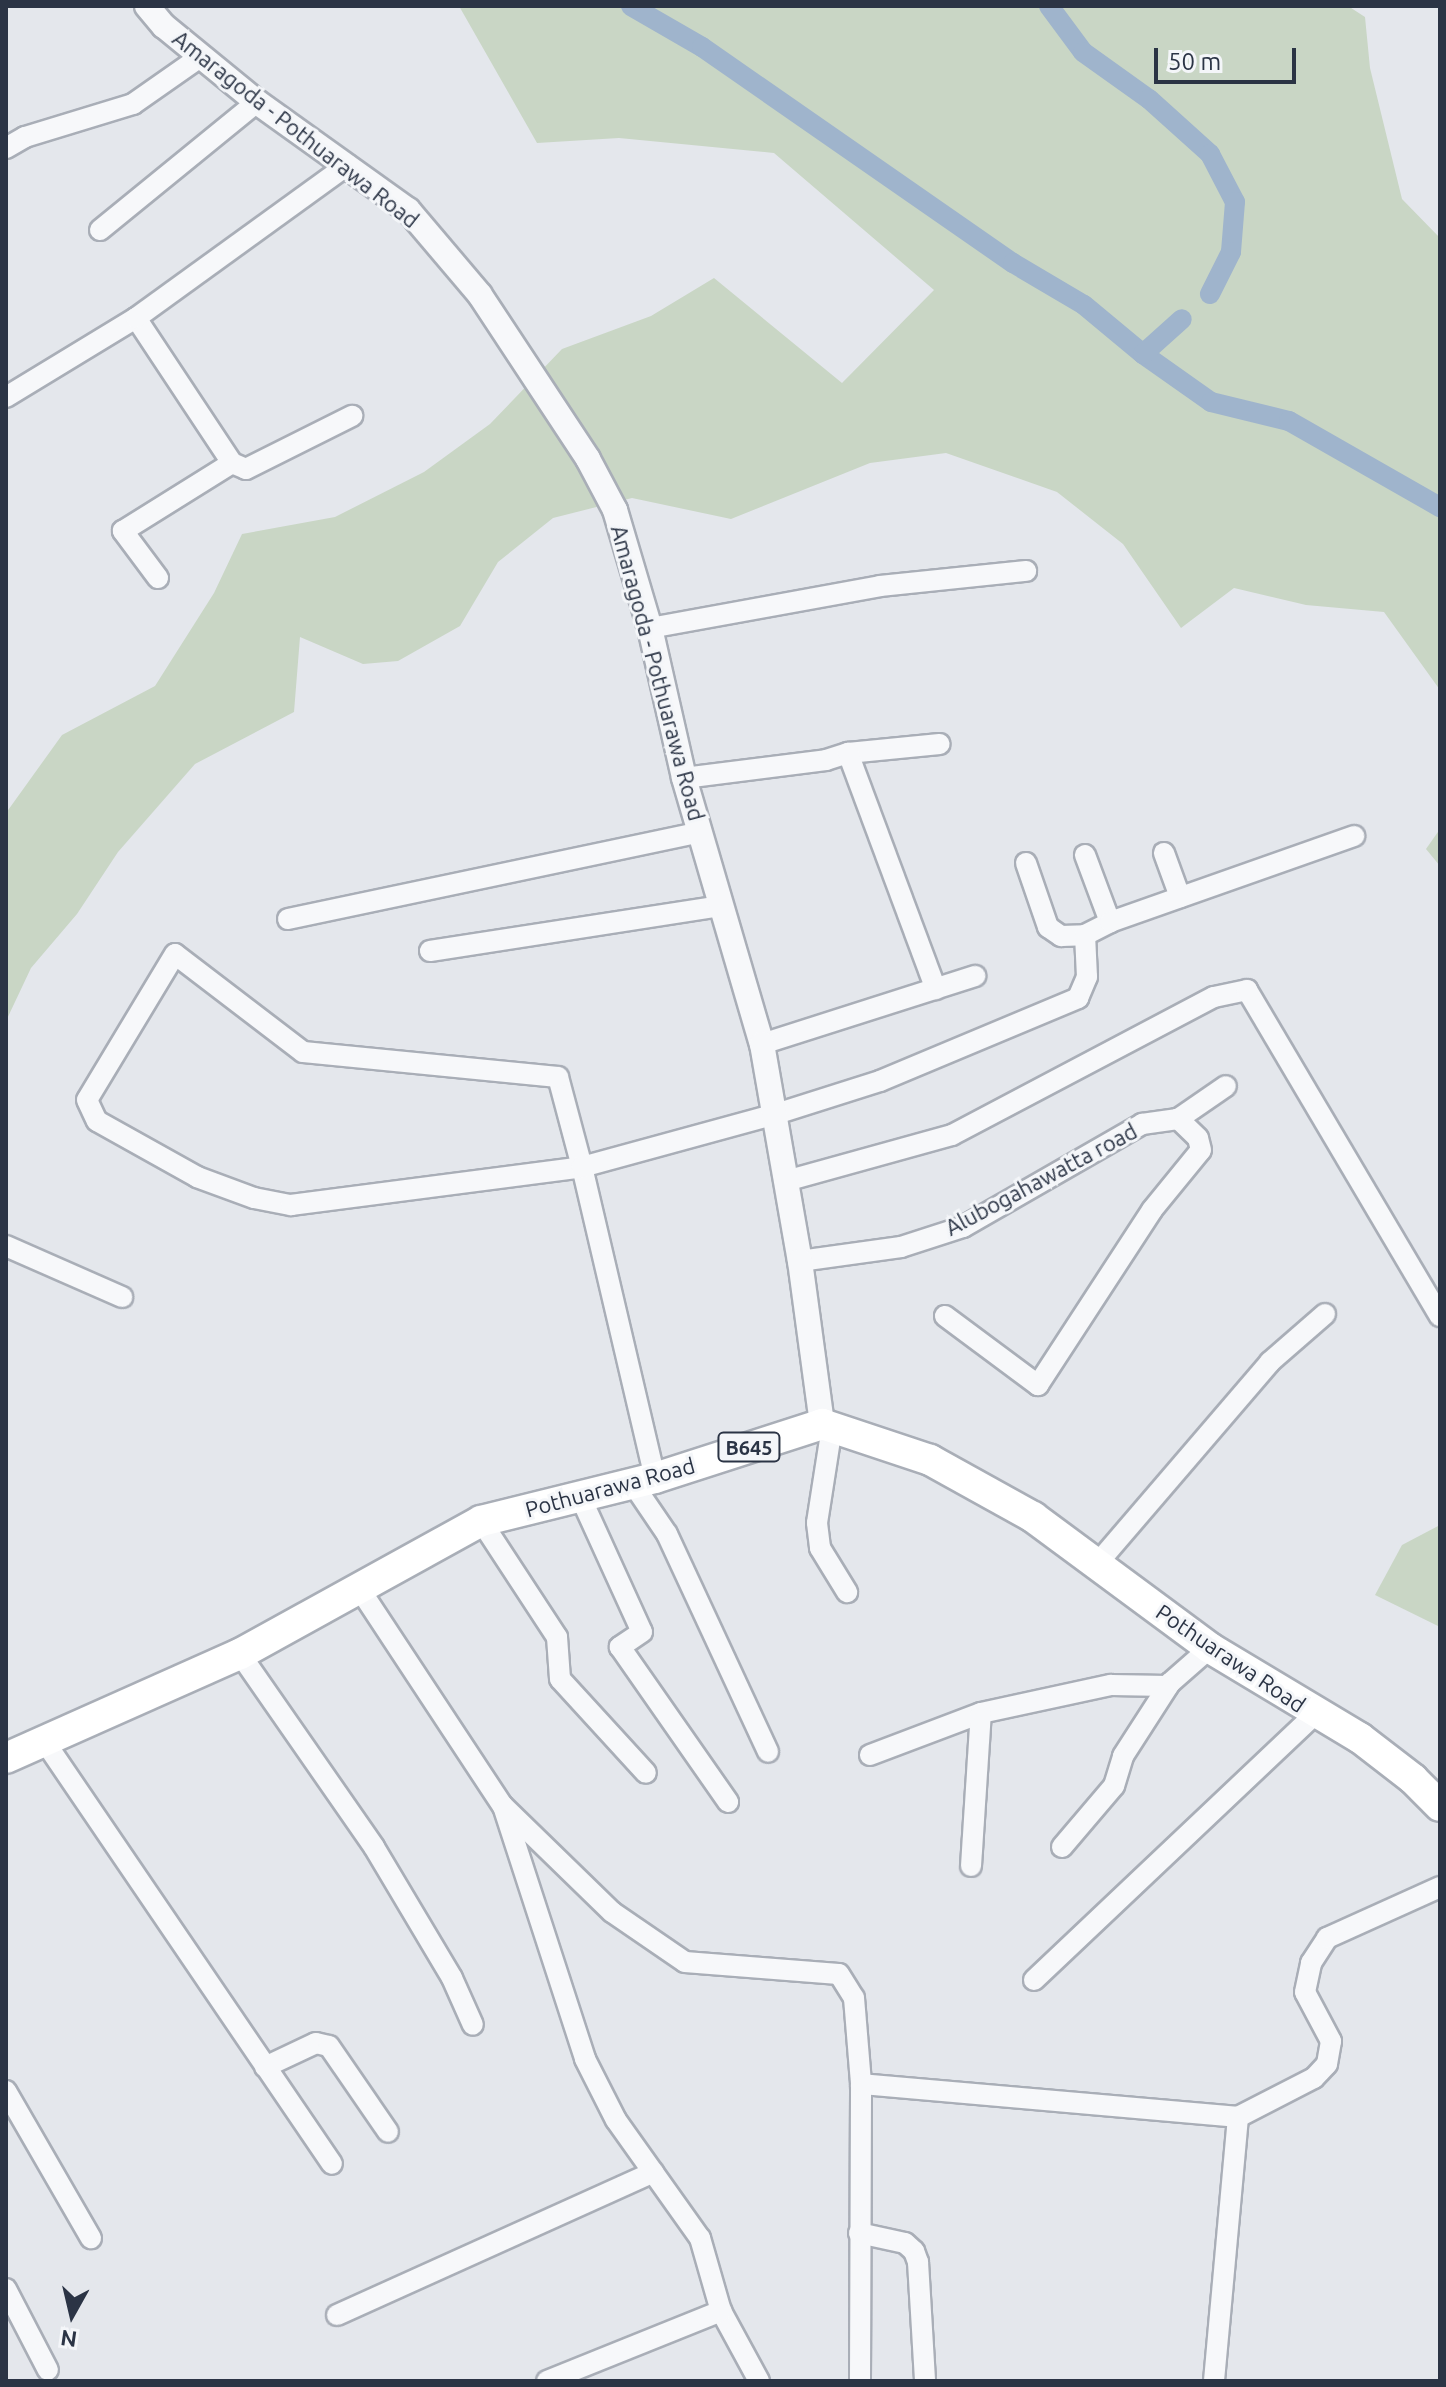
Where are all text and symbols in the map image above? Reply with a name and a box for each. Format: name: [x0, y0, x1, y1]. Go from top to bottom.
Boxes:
street label: Amaragoda - Pothuarawa Road: [168, 25, 424, 233]
scale bar: [1158, 32, 1300, 82]
text: 50 m: [1168, 48, 1221, 75]
street label: Amaragoda - Pothuarawa Road: [606, 522, 710, 824]
street label: Alubogahawatta road: [941, 1117, 1141, 1241]
road number: B645: [717, 1431, 781, 1463]
street label: Pothuarawa Road: [522, 1452, 698, 1522]
street label: Pothuarawa Road: [1151, 1598, 1311, 1718]
north arrow: [32, 2275, 112, 2355]
text: N: [59, 2326, 78, 2353]

